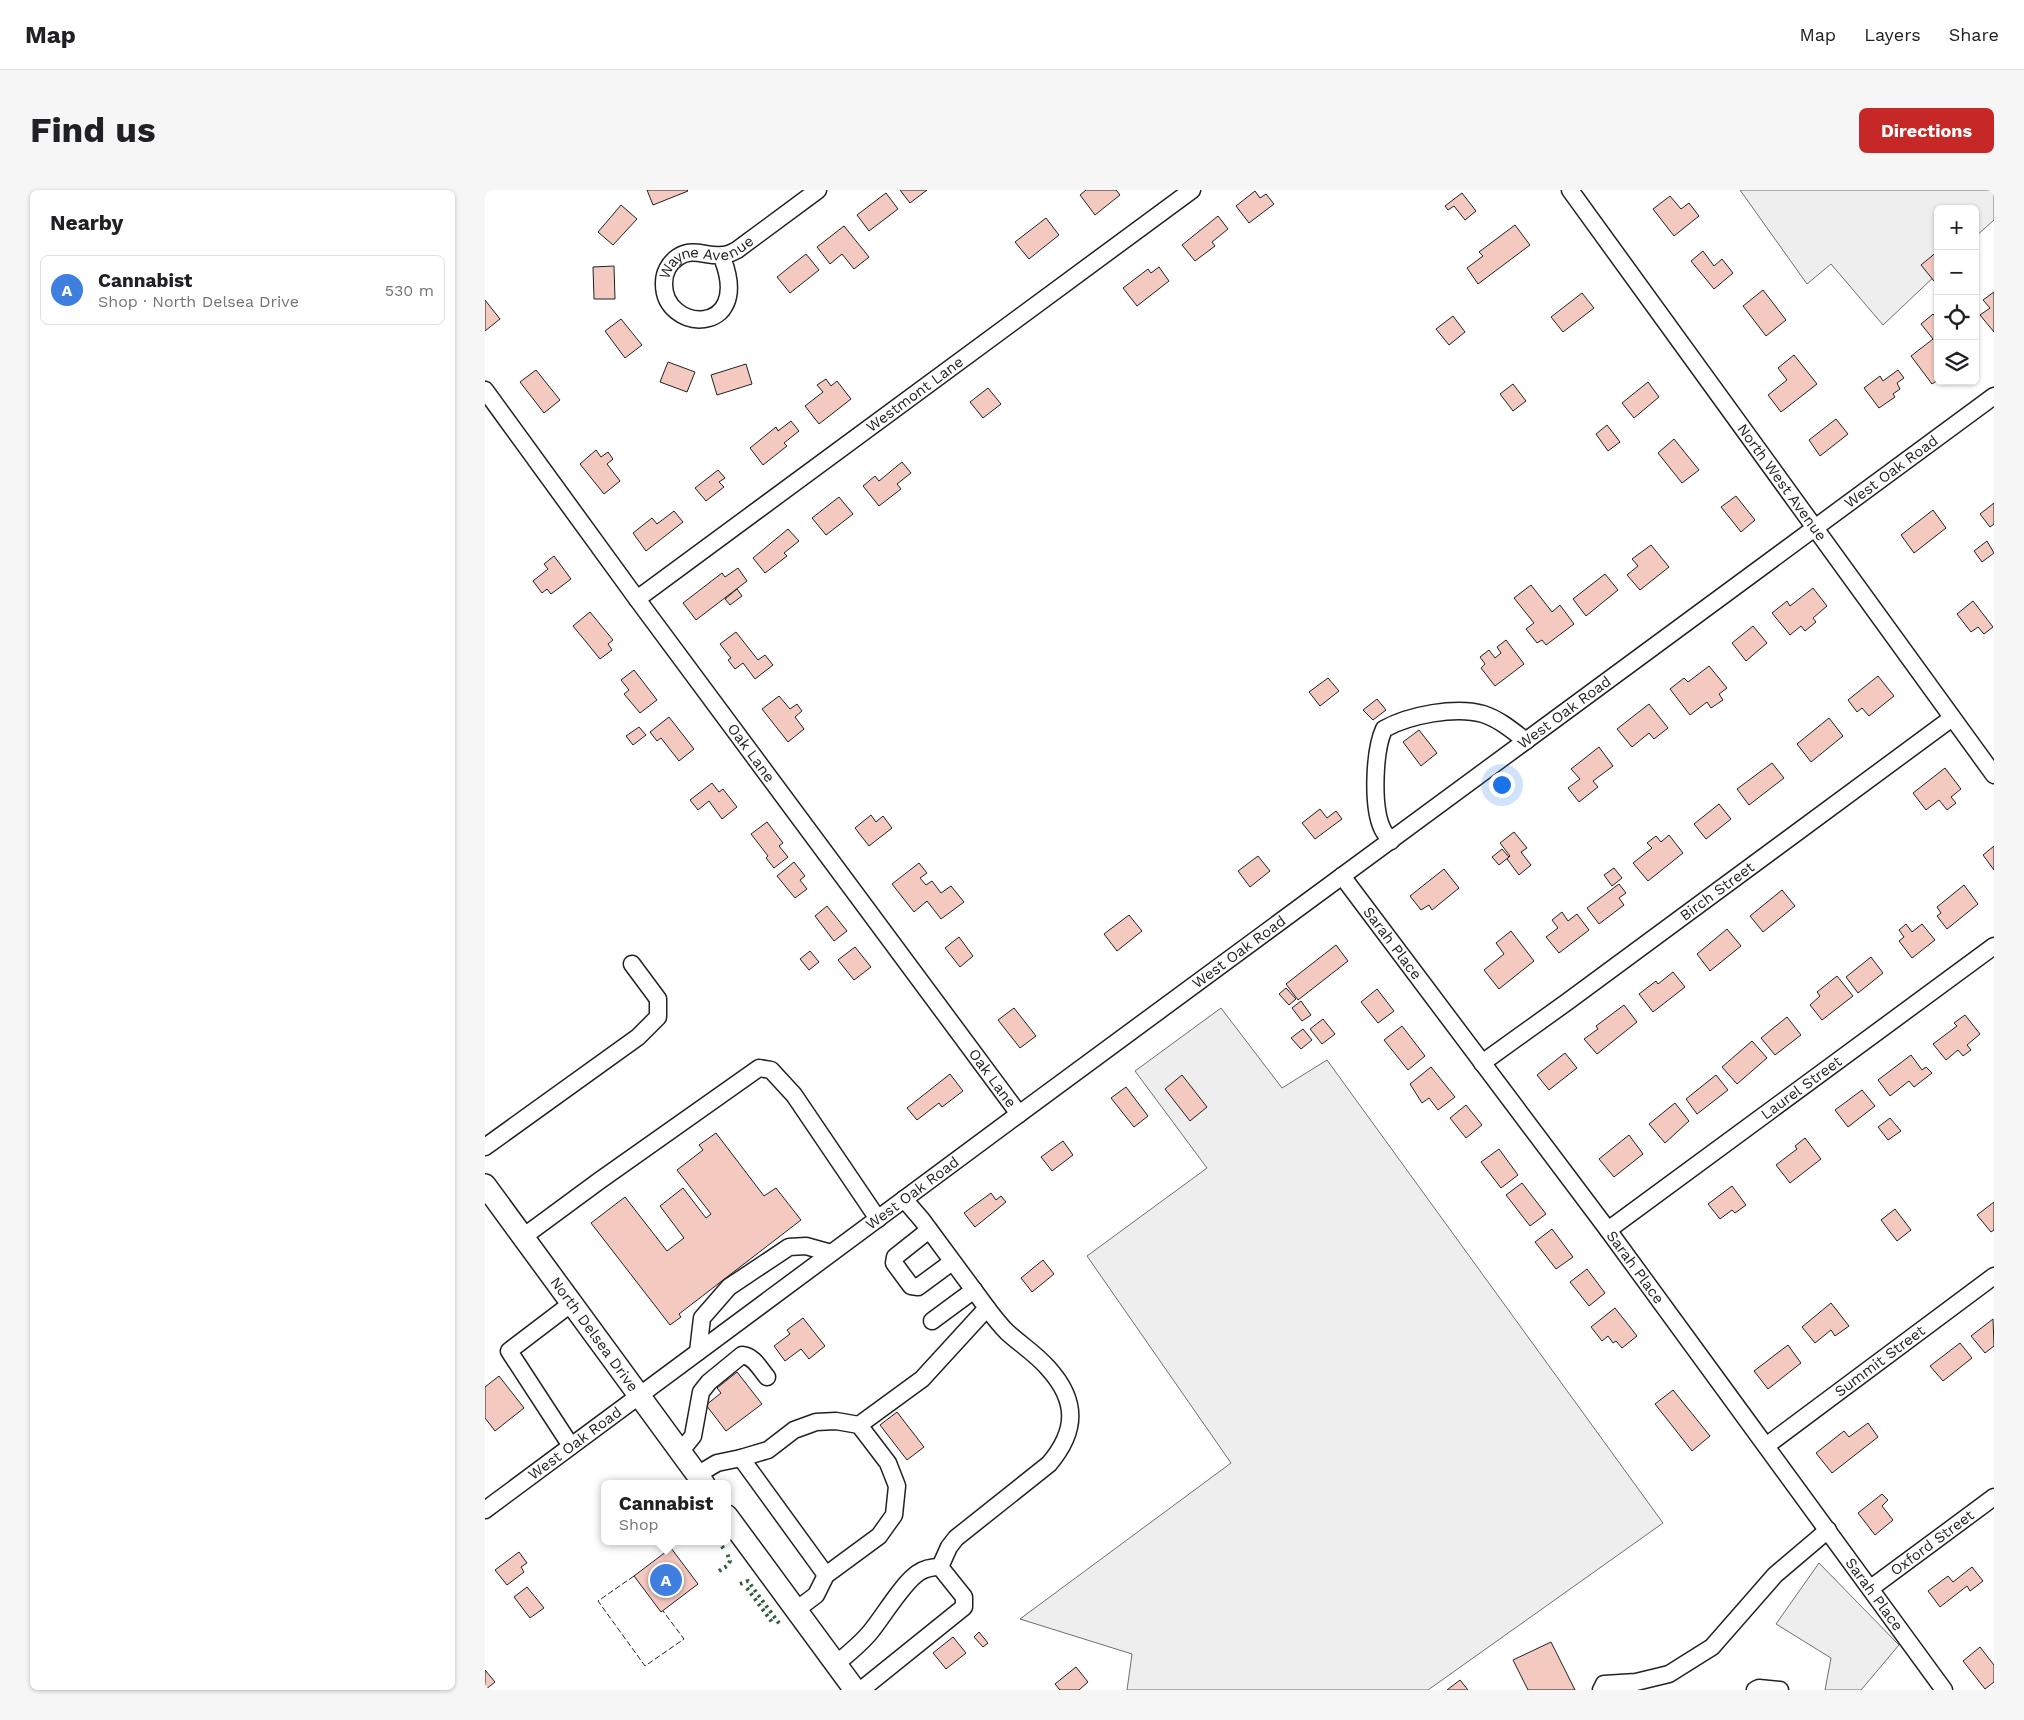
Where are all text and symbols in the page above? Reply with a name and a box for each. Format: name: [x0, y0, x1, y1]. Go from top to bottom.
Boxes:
text: Map: [25, 21, 76, 49]
text: Map: [1799, 24, 1836, 45]
text: Layers: [1864, 24, 1921, 45]
text: Share: [1949, 24, 1999, 45]
button: Directions: [1859, 108, 1994, 153]
text: Find us: [30, 109, 156, 151]
map controls: [1934, 205, 1979, 385]
button: +: [1934, 205, 1979, 250]
text: Nearby: [50, 210, 123, 235]
street label: Wayne Avenue: [655, 232, 757, 281]
button: −: [1934, 250, 1979, 295]
text: Cannabist: [98, 269, 192, 292]
text: A: [62, 281, 72, 300]
text: 530 m: [385, 281, 434, 300]
text: Shop · North Delsea Drive: [98, 292, 299, 311]
button: locate: [1934, 295, 1979, 340]
button: layers: [1934, 340, 1979, 385]
street label: Westmont Lane: [863, 353, 967, 436]
street label: North West Avenue: [1733, 420, 1830, 544]
street label: West Oak Road: [1841, 431, 1941, 512]
street label: West Oak Road: [1514, 672, 1615, 753]
street label: Oak Lane: [724, 720, 779, 786]
your location: [1489, 772, 1515, 798]
street label: Birch Street: [1676, 858, 1758, 925]
street label: Sarah Place: [1359, 903, 1426, 983]
street label: West Oak Road: [1189, 912, 1289, 992]
street label: Oak Lane: [965, 1045, 1020, 1111]
street label: Laurel Street: [1757, 1052, 1846, 1123]
street label: West Oak Road: [862, 1153, 963, 1234]
street label: Sarah Place: [1603, 1227, 1668, 1307]
street label: North Delsea Drive: [546, 1273, 642, 1395]
street label: Summit Street: [1831, 1321, 1929, 1401]
street label: West Oak Road: [525, 1403, 625, 1484]
popup: [601, 1480, 731, 1545]
text: Cannabist: [619, 1492, 713, 1515]
street label: Oxford Street: [1887, 1506, 1978, 1580]
text: Shop: [619, 1515, 659, 1534]
street label: Sarah Place: [1841, 1554, 1907, 1634]
pin: A: [650, 1561, 682, 1599]

